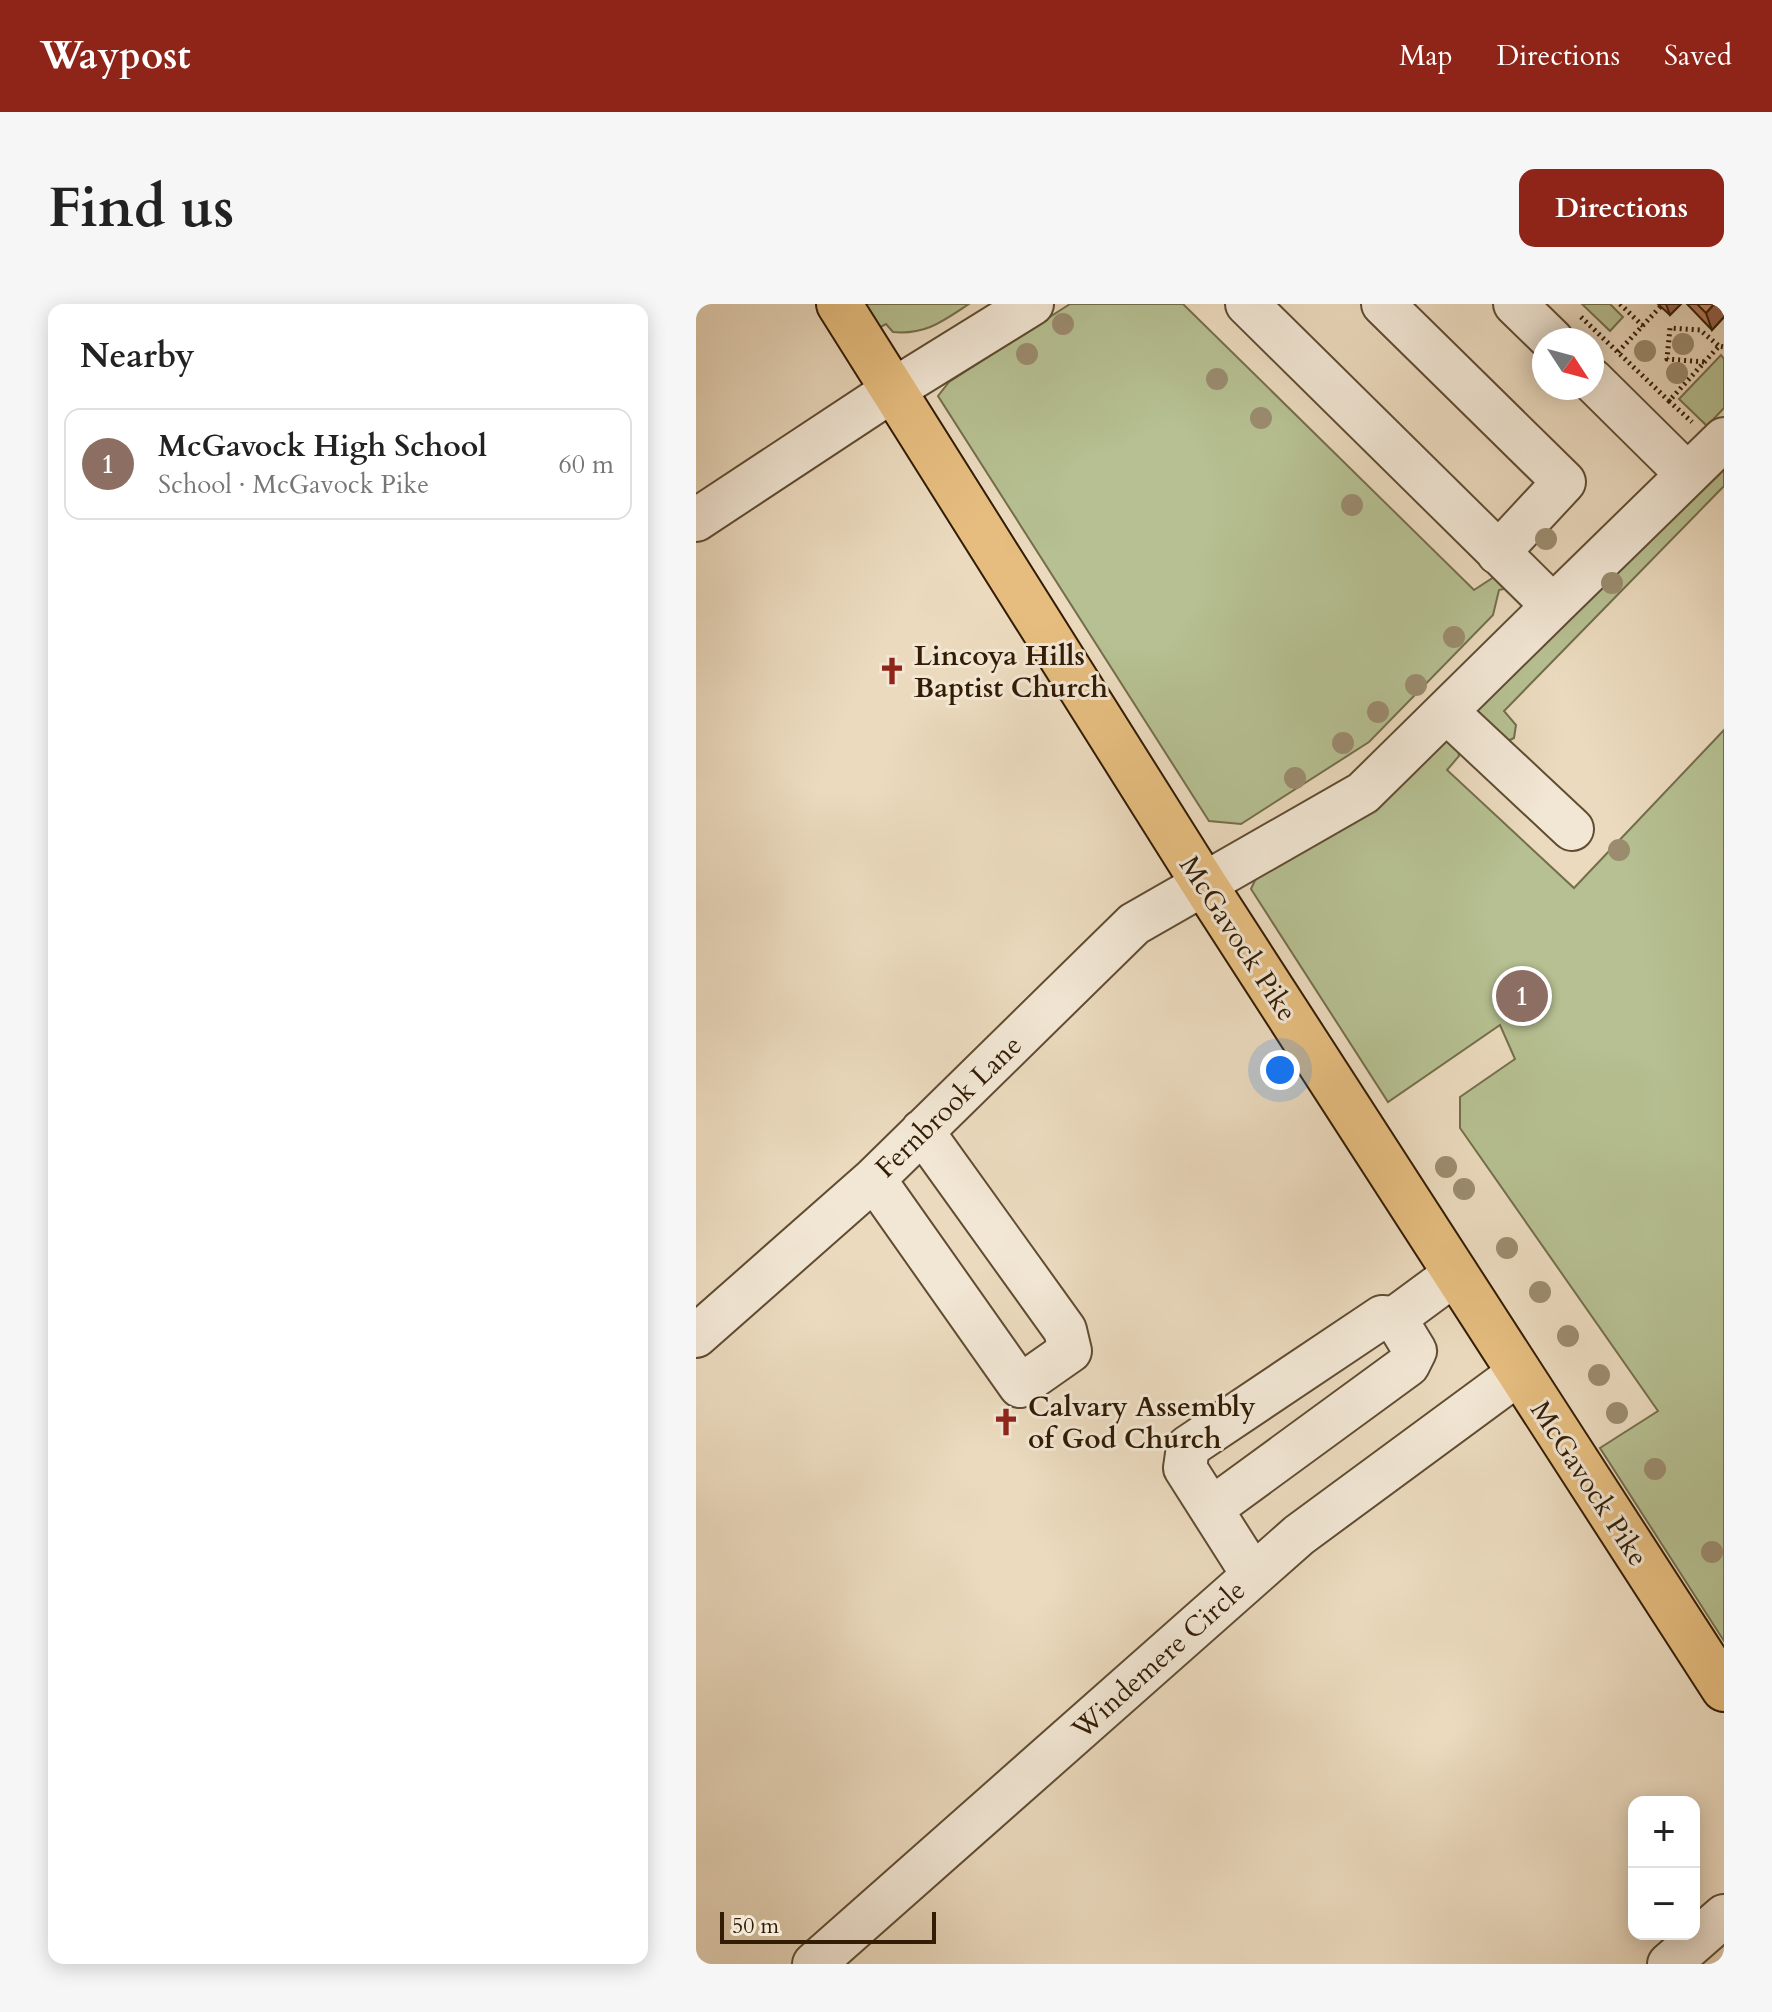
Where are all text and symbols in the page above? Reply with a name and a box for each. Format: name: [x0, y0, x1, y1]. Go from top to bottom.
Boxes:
text: Waypost: [40, 30, 191, 82]
text: Map: [1399, 37, 1453, 75]
text: Directions: [1497, 37, 1620, 75]
text: Saved: [1664, 37, 1732, 75]
button: Directions: [1519, 169, 1724, 247]
text: Find us: [48, 171, 234, 246]
north arrow: [1532, 328, 1604, 400]
text: Nearby: [80, 333, 195, 379]
text: McGavock High School: [158, 426, 487, 467]
text: 1: [101, 447, 115, 482]
text: 60 m: [558, 447, 614, 482]
text: School · McGavock Pike: [158, 467, 429, 502]
place label: Lincoya Hills Baptist Church: [914, 637, 1109, 707]
church icon: Lincoya Hills Baptist Church: [877, 656, 907, 686]
street label: McGavock Pike: [1170, 848, 1306, 1029]
pin: 1: [1496, 966, 1548, 1026]
street label: Fernbrook Lane: [867, 1027, 1030, 1187]
your location: [1260, 1050, 1300, 1090]
place label: Calvary Assembly of God Church: [1028, 1388, 1256, 1458]
street label: McGavock Pike: [1521, 1393, 1657, 1574]
church icon: Calvary Assembly of God Church: [991, 1407, 1021, 1437]
street label: Windemere Circle: [1063, 1572, 1254, 1749]
map controls: [1628, 1796, 1700, 1940]
button: +: [1628, 1796, 1700, 1868]
button: −: [1628, 1868, 1700, 1940]
scale bar: [720, 1908, 936, 1944]
text: 50 m: [732, 1911, 779, 1941]

